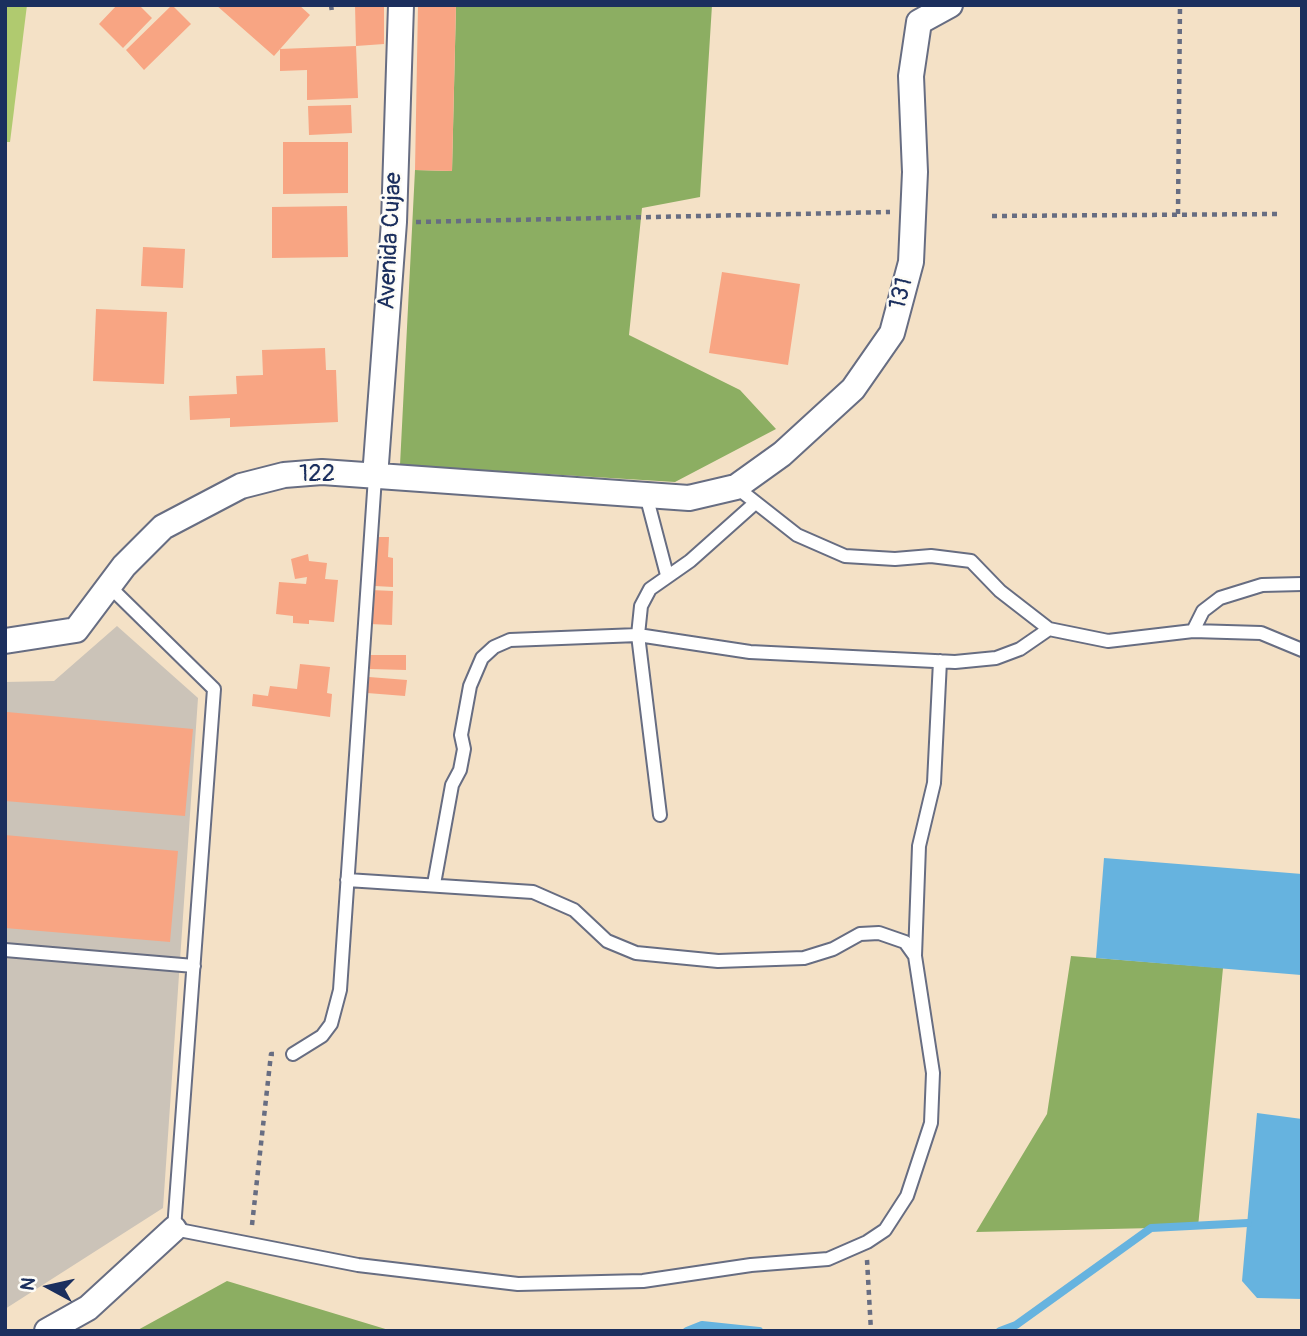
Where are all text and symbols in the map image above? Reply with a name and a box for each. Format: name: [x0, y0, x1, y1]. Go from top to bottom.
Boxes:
street label: Avenida Cujae: [373, 172, 409, 310]
street label: 131: [884, 275, 920, 313]
street label: 122: [299, 461, 335, 489]
north arrow: [14, 1252, 84, 1322]
text: N: [15, 1276, 41, 1292]

